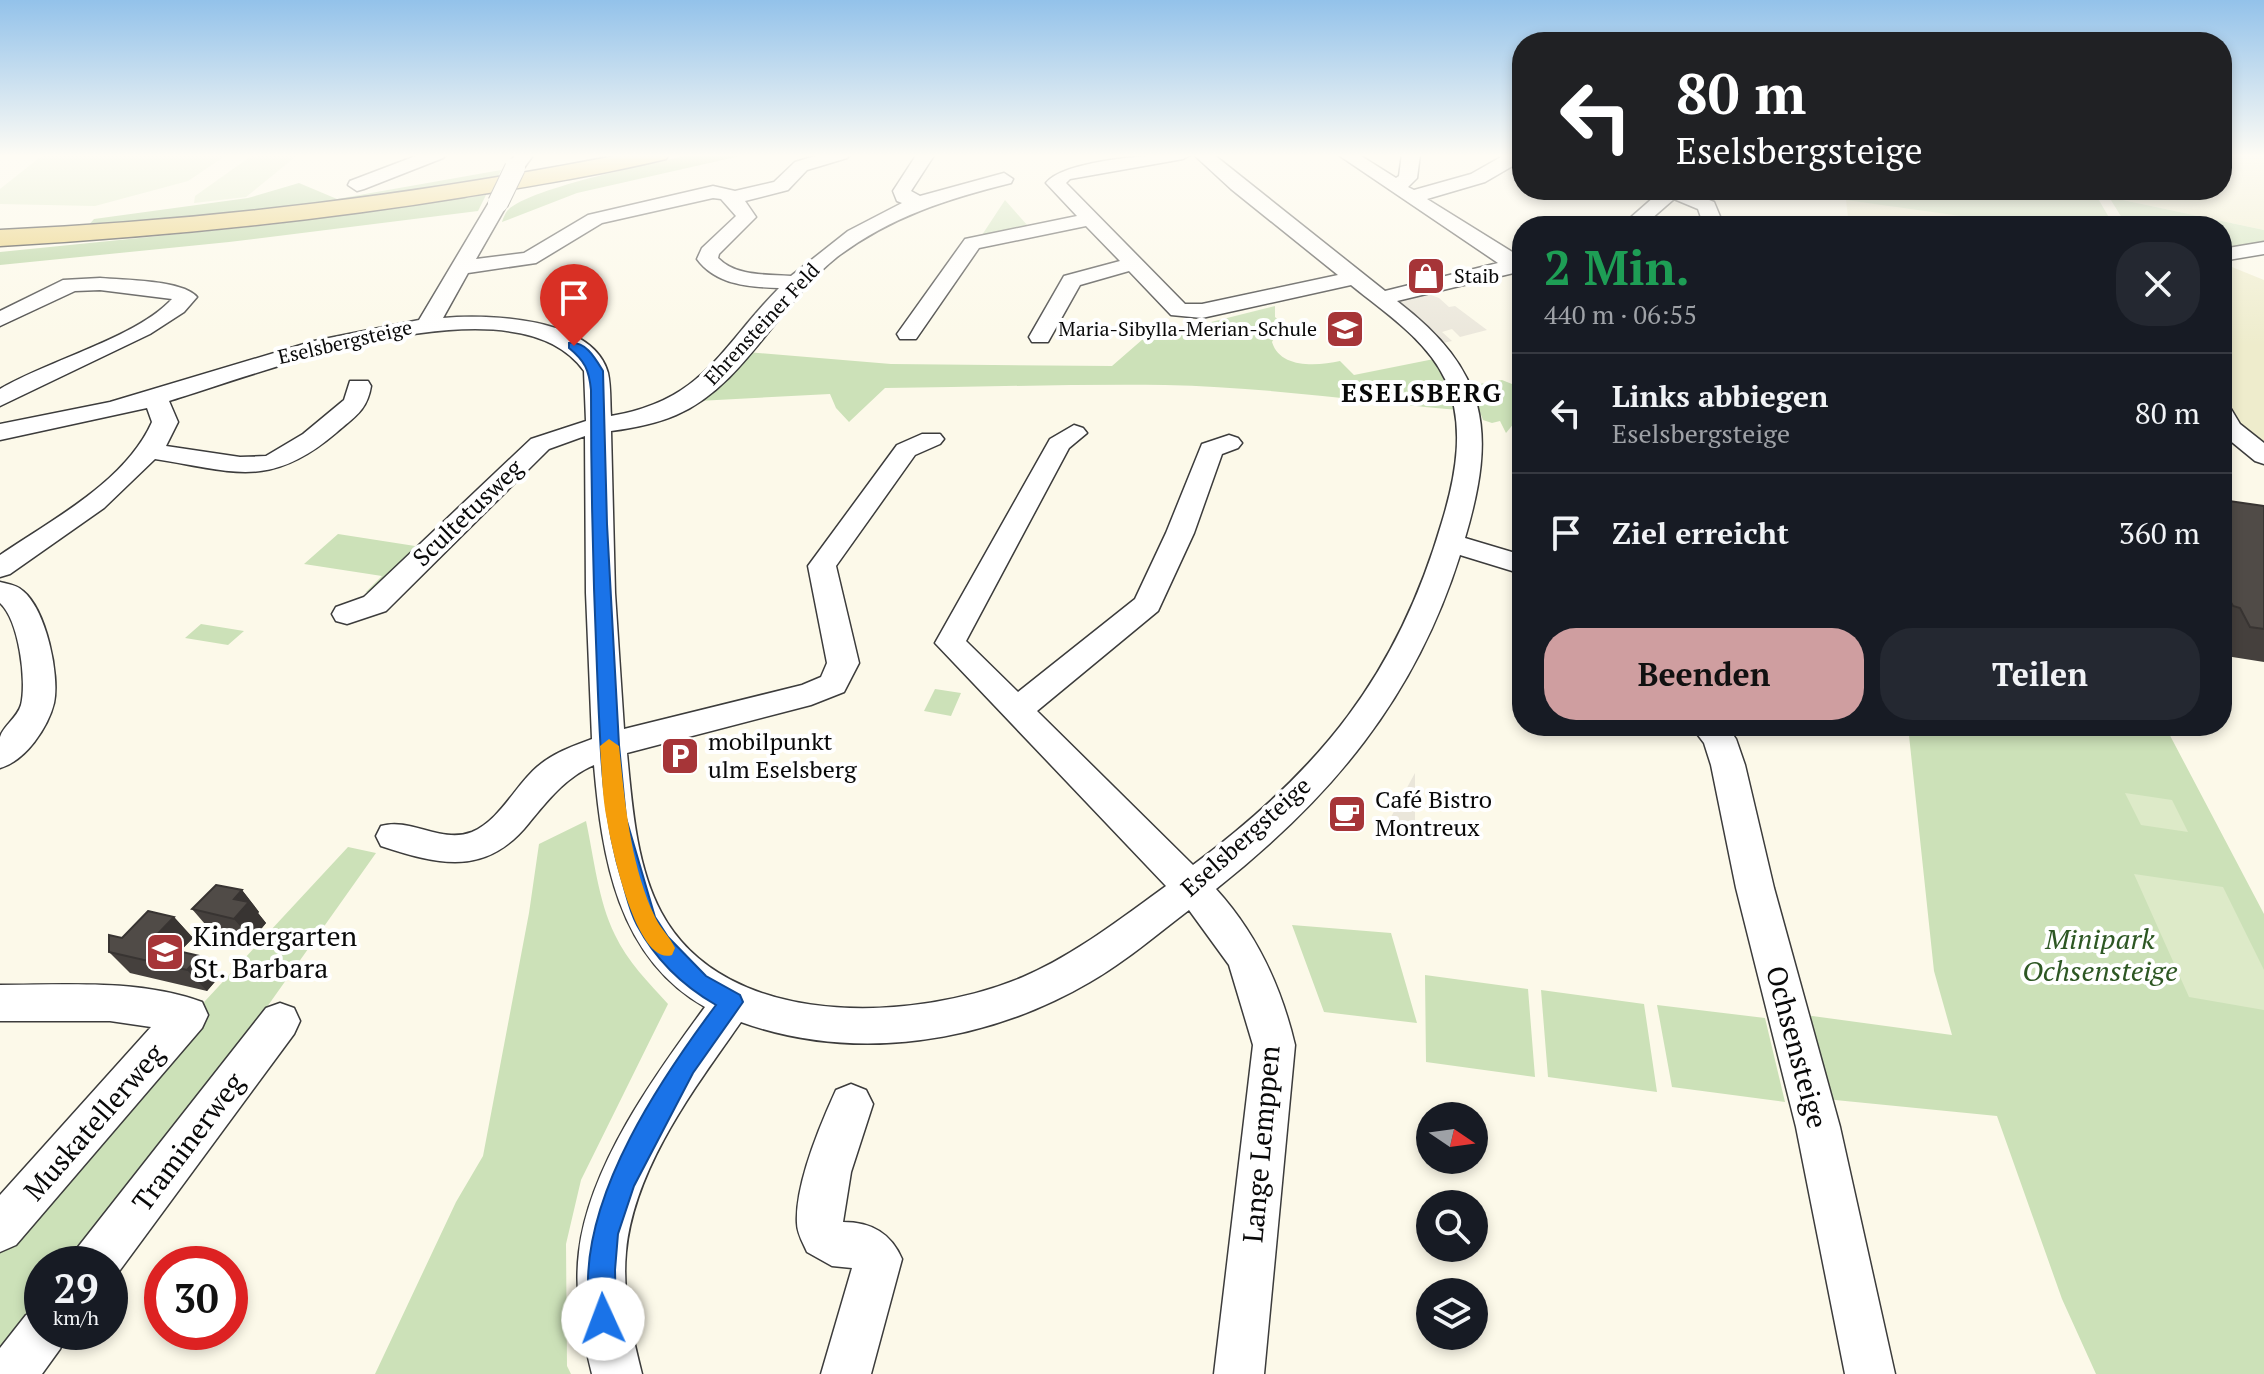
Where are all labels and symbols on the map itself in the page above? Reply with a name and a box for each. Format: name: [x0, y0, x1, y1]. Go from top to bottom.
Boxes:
shop icon: Staib: [1405, 255, 1447, 297]
street label: Ehrensteiner Feld: [698, 257, 825, 391]
place label: Staib: [1454, 262, 1499, 289]
pin: [540, 264, 608, 346]
school or university icon: Maria-Sibylla-Merian-Schule: [1324, 308, 1366, 350]
street label: Eselsbergsteige: [275, 313, 415, 370]
place label: Maria-Sibylla-Merian-Schule: [1058, 315, 1317, 342]
district label: ESELSBERG: [1341, 375, 1503, 409]
street label: Scultetusweg: [405, 452, 529, 573]
place label: mobilpunkt ulm Eselsberg: [708, 725, 857, 785]
parking icon: mobilpunkt ulm Eselsberg: [659, 735, 701, 777]
street label: Eselsbergsteige: [1174, 769, 1317, 903]
place label: Café Bistro Montreux: [1375, 783, 1492, 843]
cafe icon: Café Bistro Montreux: [1326, 793, 1368, 835]
place label: Kindergarten St. Barbara: [193, 917, 358, 986]
park label: Minipark Ochsensteige: [2022, 920, 2178, 989]
school or university icon: Kindergarten St. Barbara: [144, 931, 186, 973]
street label: Ochsensteige: [1758, 961, 1837, 1132]
street label: Muskatellerweg: [15, 1034, 173, 1208]
street label: Lange Lemppen: [1233, 1043, 1288, 1244]
street label: Traminerweg: [123, 1064, 253, 1219]
north arrow: [1416, 1102, 1488, 1174]
speed limit sign: 30: [144, 1246, 248, 1350]
position arrow: [561, 1277, 645, 1361]

